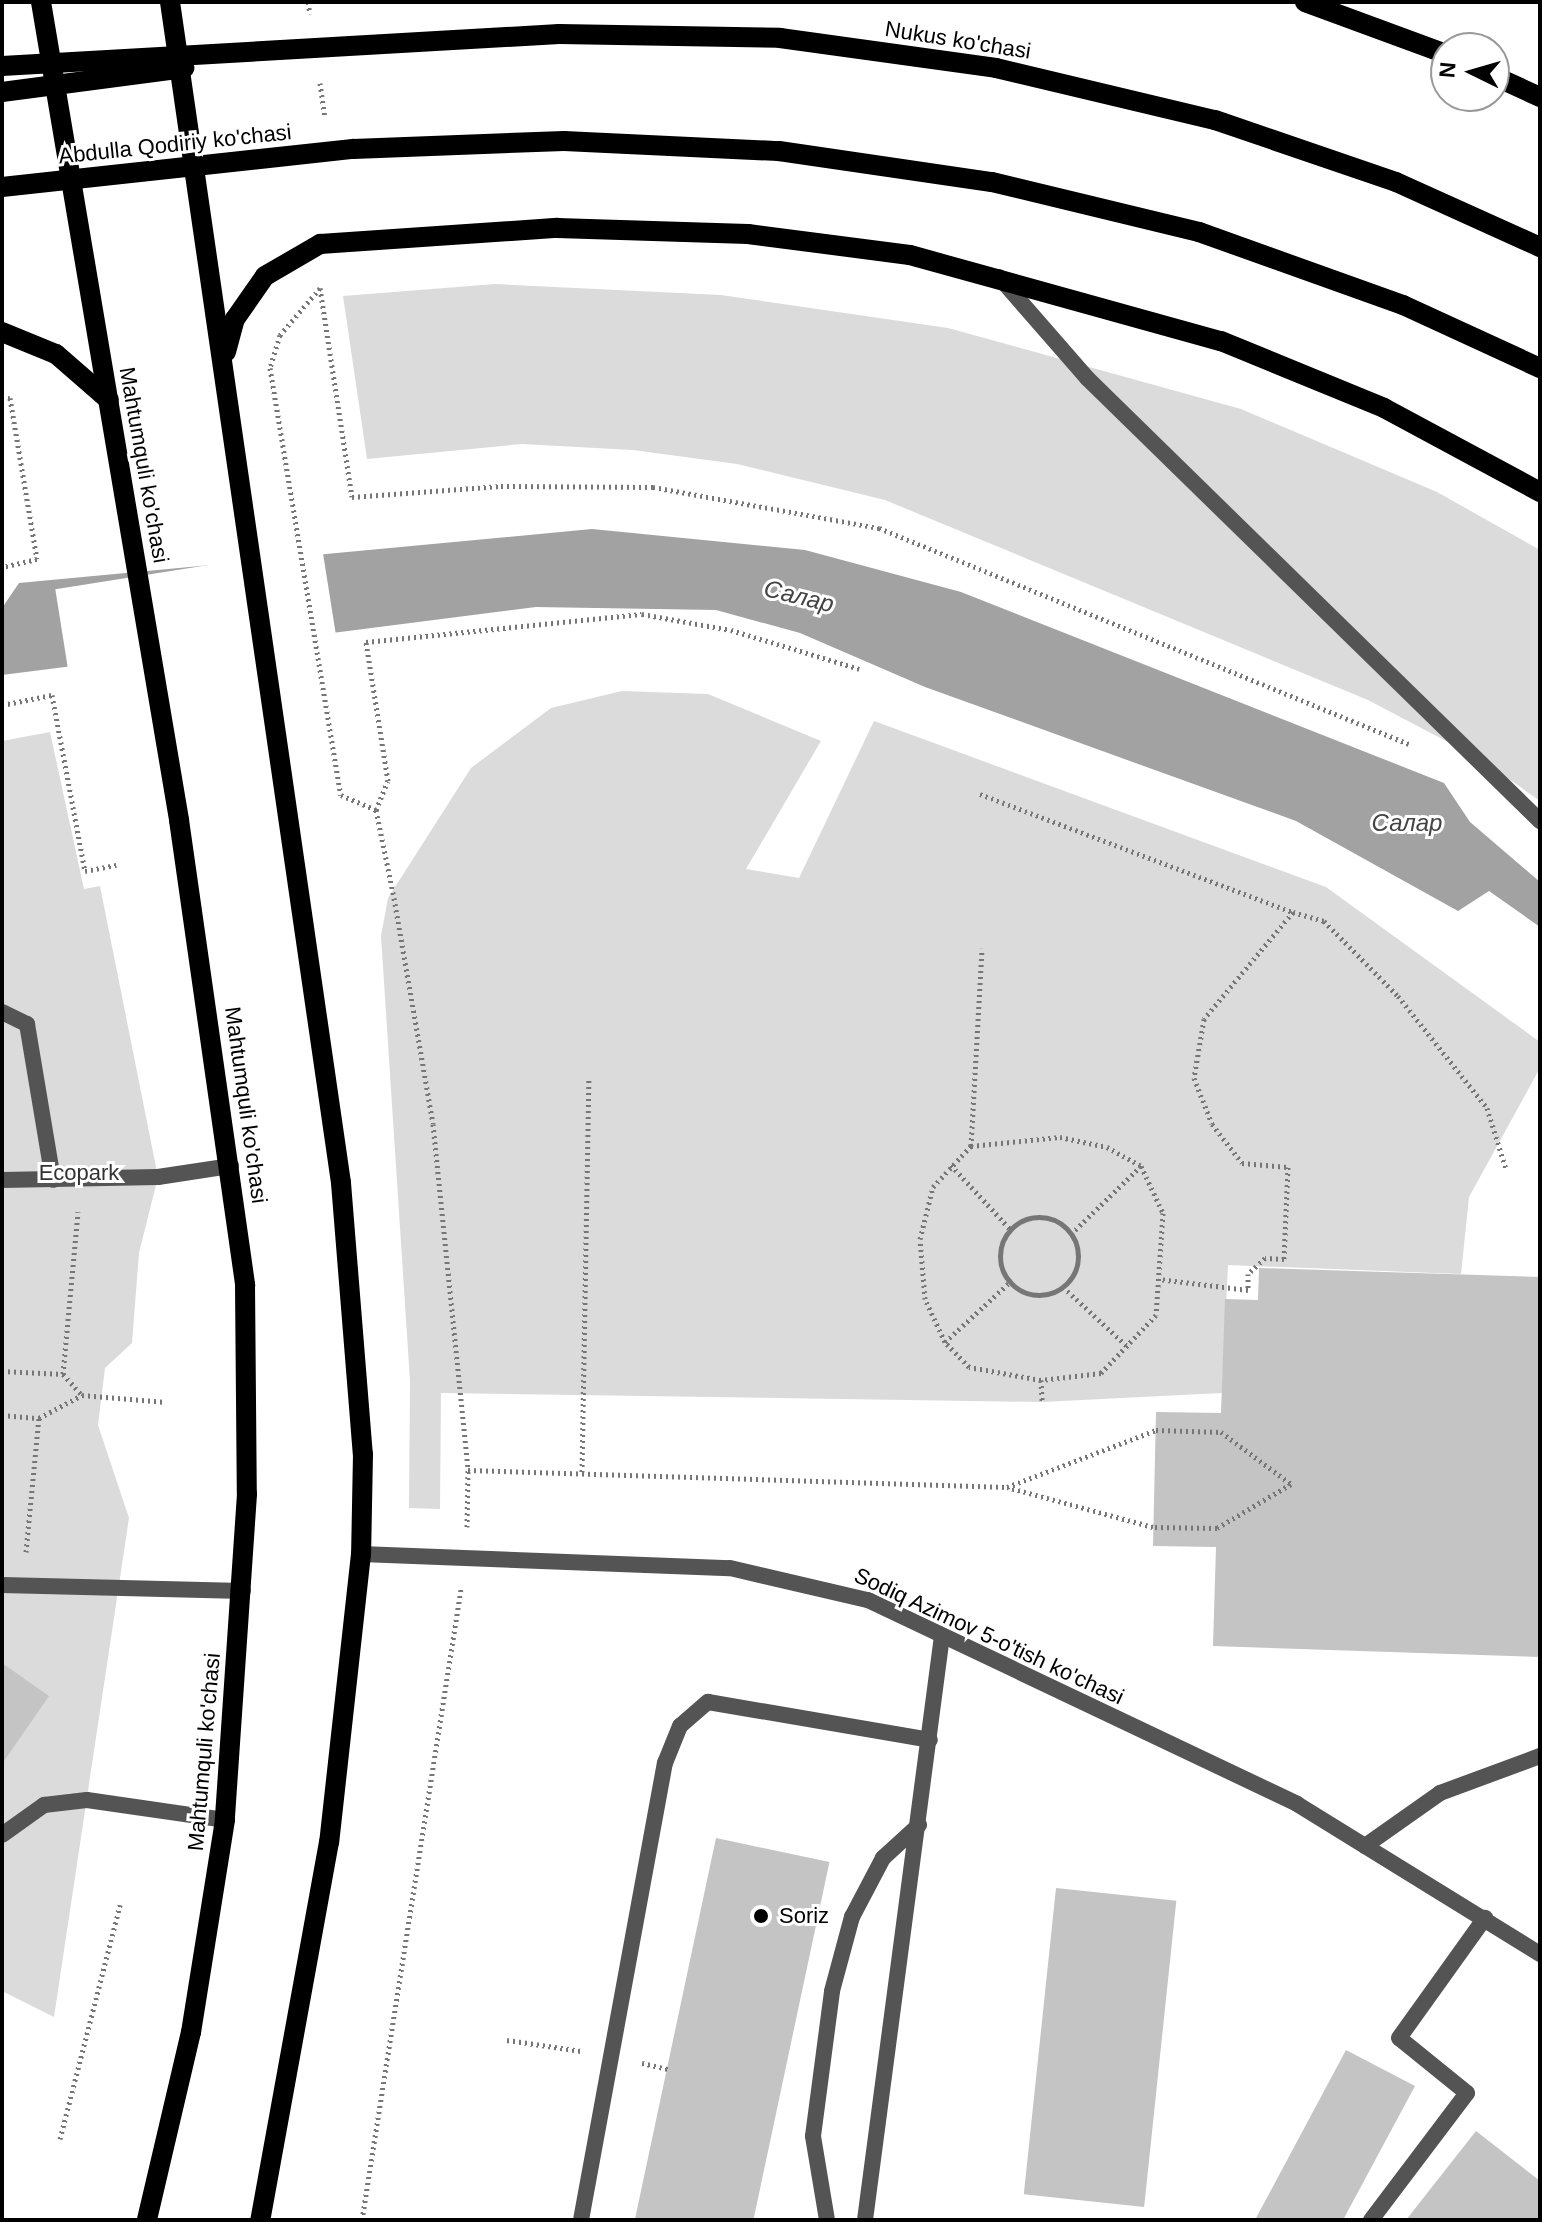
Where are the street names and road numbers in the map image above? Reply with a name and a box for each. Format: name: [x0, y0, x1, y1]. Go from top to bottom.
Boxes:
street label: Nukus ko'chasi: [883, 15, 1033, 65]
street label: Abdulla Qodiriy ko'chasi: [57, 119, 293, 169]
street label: Mahtumquli ko'chasi: [114, 365, 174, 565]
street label: Mahtumquli ko'chasi: [219, 1005, 273, 1205]
street label: Sodiq Azimov 5-o'tish ko'chasi: [849, 1562, 1129, 1710]
street label: Mahtumquli ko'chasi: [182, 1652, 226, 1852]

